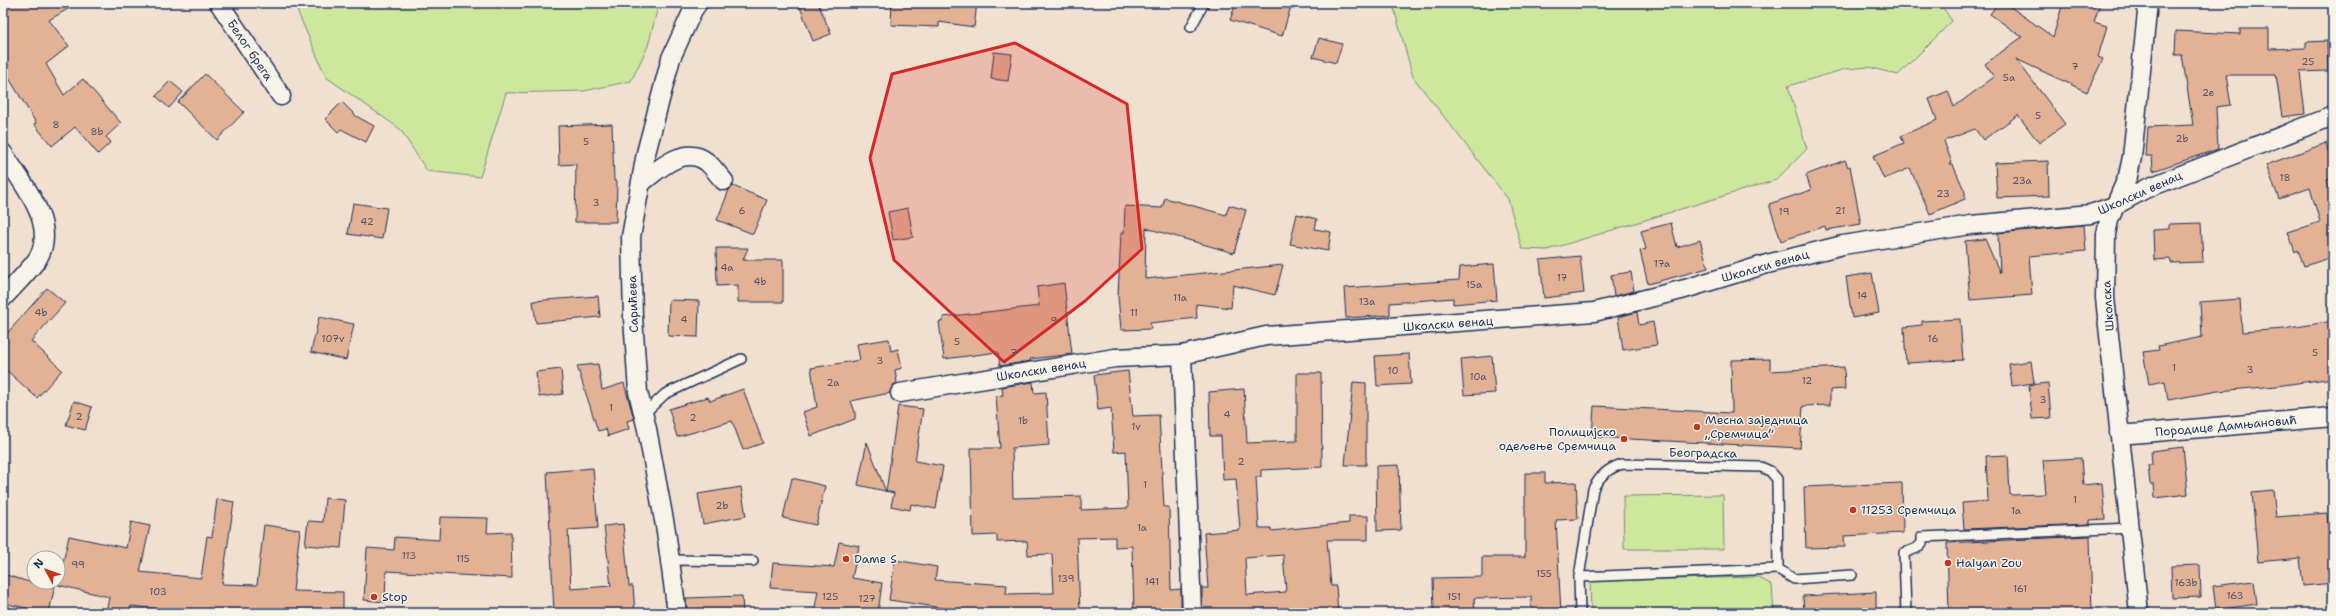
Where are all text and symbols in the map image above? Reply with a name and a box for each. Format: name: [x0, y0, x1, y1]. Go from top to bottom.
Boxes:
street label: Белог брега: [224, 16, 277, 84]
house number: 25: [2302, 55, 2314, 68]
house number: 7: [2072, 60, 2079, 73]
house number: 5a: [2003, 71, 2016, 84]
house number: 2e: [2202, 86, 2214, 99]
house number: 5: [2035, 109, 2041, 122]
house number: 8: [53, 118, 60, 131]
house number: 8b: [91, 125, 104, 138]
house number: 2b: [2176, 132, 2189, 145]
house number: 5: [583, 135, 589, 148]
street label: Школски венац: [2095, 167, 2185, 219]
house number: 18: [2279, 171, 2291, 184]
house number: 23a: [2012, 174, 2033, 187]
house number: 23: [1936, 187, 1950, 200]
house number: 3: [593, 196, 600, 209]
house number: 6: [739, 204, 746, 217]
house number: 21: [1835, 204, 1845, 217]
house number: 19: [1779, 205, 1789, 218]
house number: 42: [360, 215, 374, 228]
street label: Школски венац: [1719, 246, 1811, 286]
house number: 17a: [1654, 257, 1671, 270]
house number: 4a: [720, 261, 734, 274]
house number: 17: [1557, 271, 1567, 284]
street label: Сарићева: [624, 275, 642, 333]
house number: 4b: [754, 275, 767, 288]
house number: 15a: [1466, 278, 1483, 291]
street label: Школска: [2098, 280, 2118, 332]
house number: 14: [1857, 289, 1867, 302]
house number: 11a: [1173, 291, 1188, 304]
house number: 13a: [1359, 295, 1376, 308]
house number: 4b: [35, 306, 48, 319]
house number: 11: [1130, 306, 1138, 319]
house number: 4: [681, 313, 688, 326]
street label: Школски венац: [1402, 313, 1494, 335]
house number: 9: [1051, 314, 1058, 327]
house number: 107v: [322, 332, 345, 345]
house number: 16: [1928, 332, 1938, 345]
house number: 5: [954, 335, 960, 348]
house number: 7: [1011, 346, 1018, 359]
house number: 5: [2312, 346, 2318, 359]
house number: 3: [877, 354, 884, 367]
street label: Школски венац: [995, 355, 1087, 385]
house number: 1: [2172, 361, 2176, 374]
house number: 3: [2247, 363, 2254, 376]
house number: 10: [1388, 364, 1398, 377]
house number: 10a: [1470, 370, 1487, 383]
house number: 12: [1802, 374, 1812, 387]
house number: 2a: [827, 376, 840, 389]
house number: 3: [2040, 393, 2047, 406]
house number: 1: [609, 401, 613, 414]
house number: 4: [1224, 408, 1231, 421]
house number: 2: [76, 410, 83, 423]
house number: 2: [690, 411, 697, 424]
place label: Месна заједница „Сремчица”: [1704, 412, 1808, 442]
street label: Породице Дамњановић: [2155, 412, 2297, 440]
house number: 1b: [1018, 414, 1028, 427]
house number: 1v: [1131, 420, 1141, 433]
marker: Месна заједница „Сремчица”: [1692, 422, 1702, 432]
place label: Полицијско одељење Сремчица: [1499, 424, 1617, 454]
marker: Полицијско одељење Сремчица: [1619, 434, 1629, 444]
street label: Београдска: [1669, 444, 1738, 462]
house number: 2: [1238, 455, 1245, 468]
house number: 1: [1143, 478, 1147, 491]
house number: 1: [2073, 493, 2077, 506]
house number: 2b: [716, 499, 729, 512]
place label: 11253 Сремчица: [1861, 502, 1957, 518]
house number: 1a: [2011, 504, 2022, 517]
marker: 11253 Сремчица: [1848, 505, 1858, 515]
house number: 1a: [1137, 521, 1148, 534]
house number: 113: [402, 549, 416, 562]
north arrow: [26, 550, 66, 590]
place label: Dame S: [854, 551, 897, 567]
house number: 115: [456, 552, 470, 565]
marker: Dame S: [841, 554, 851, 564]
text: N: [30, 555, 48, 572]
place label: Haiyan Zou: [1956, 555, 2022, 571]
house number: 99: [71, 558, 85, 571]
marker: Haiyan Zou: [1943, 558, 1953, 568]
house number: 155: [1536, 567, 1552, 580]
house number: 139: [1057, 572, 1075, 585]
house number: 141: [1145, 575, 1159, 588]
house number: 163b: [2175, 576, 2198, 589]
house number: 161: [2013, 582, 2027, 595]
house number: 103: [149, 585, 167, 598]
place label: Stop: [382, 589, 408, 605]
house number: 163: [2226, 589, 2244, 602]
house number: 125: [822, 590, 838, 603]
house number: 151: [1447, 590, 1461, 603]
marker: Stop: [369, 592, 379, 602]
house number: 127: [859, 592, 875, 605]

